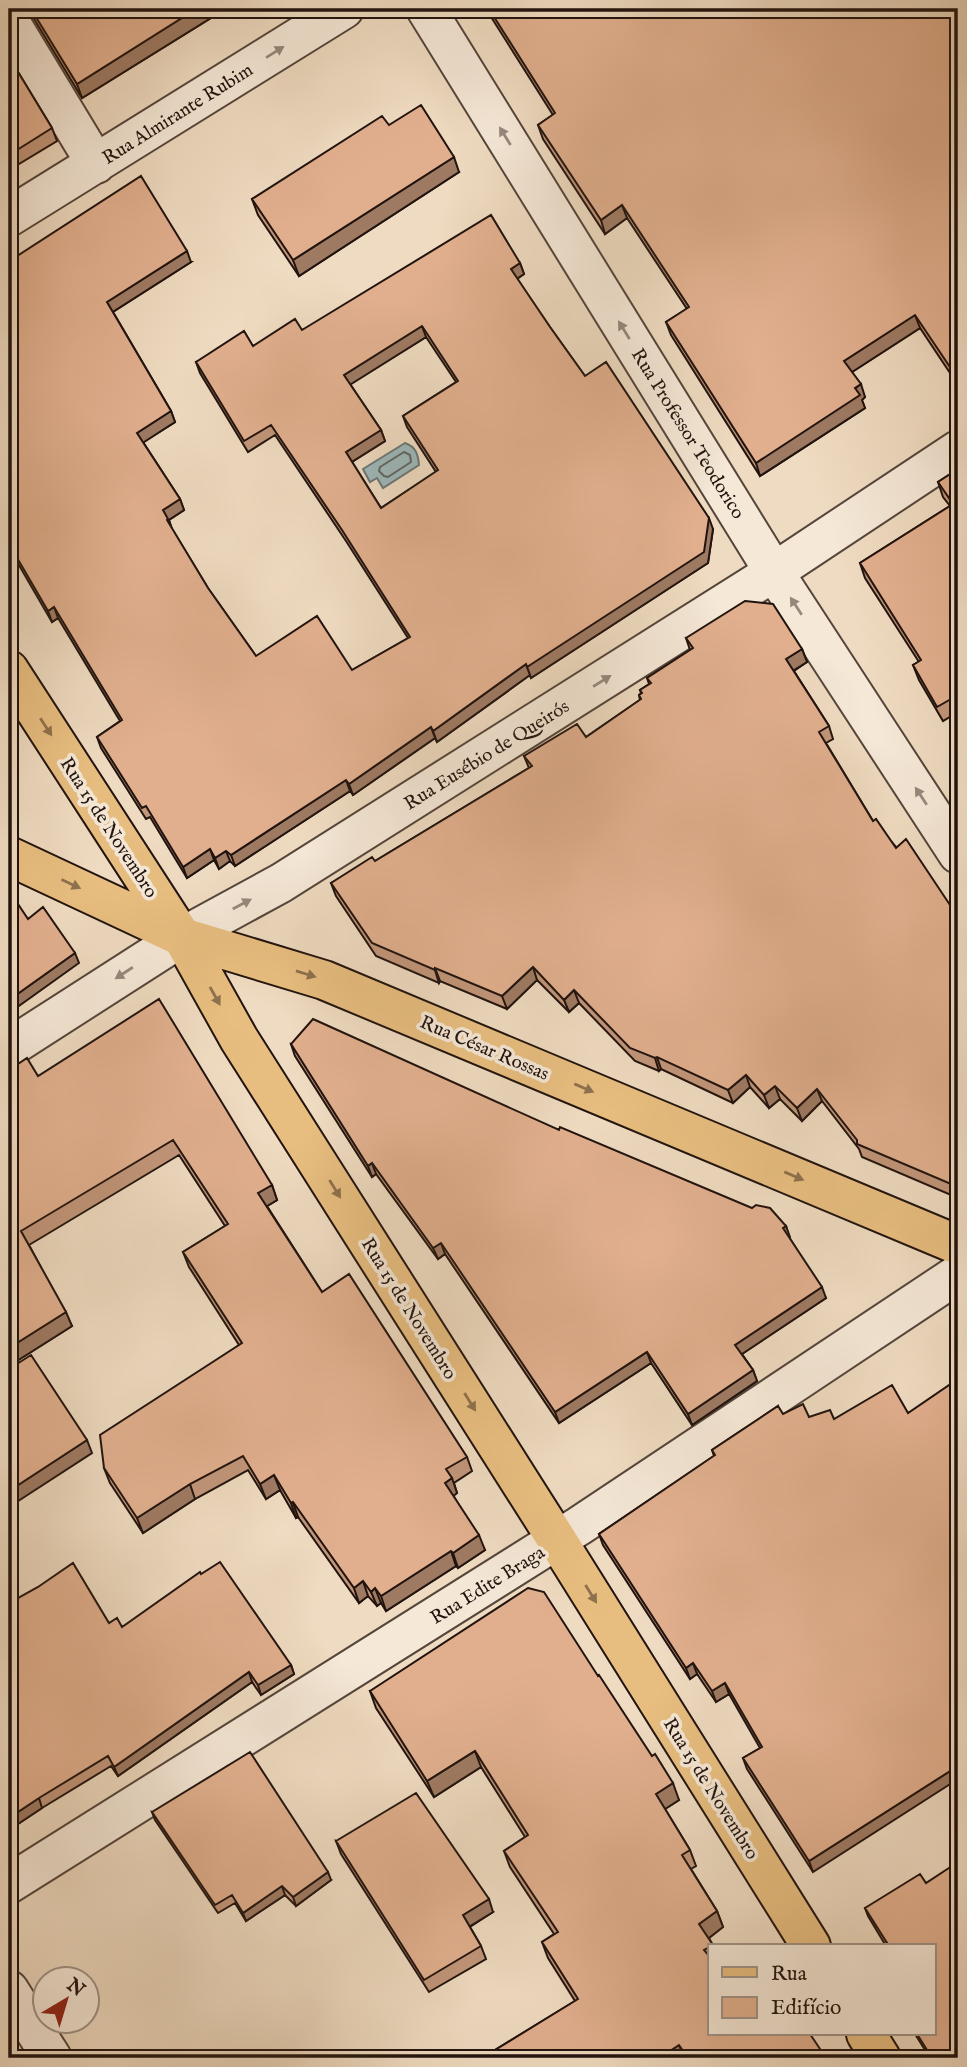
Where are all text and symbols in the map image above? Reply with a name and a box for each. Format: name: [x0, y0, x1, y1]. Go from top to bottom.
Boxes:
one-way arrow: [265, 46, 285, 59]
street label: Rua Almirante Rubim: [98, 58, 258, 171]
one-way arrow: [498, 127, 511, 146]
one-way arrow: [618, 320, 631, 339]
street label: Rua Professor Teodorico: [625, 344, 750, 524]
one-way arrow: [790, 596, 803, 616]
one-way arrow: [592, 675, 611, 688]
street label: Rua Eusébio de Queirós: [400, 695, 574, 816]
one-way arrow: [39, 717, 52, 737]
street label: Rua 15 de Novembro: [54, 753, 163, 903]
one-way arrow: [915, 787, 928, 806]
one-way arrow: [61, 878, 81, 890]
one-way arrow: [232, 898, 251, 910]
one-way arrow: [114, 967, 134, 980]
one-way arrow: [295, 970, 316, 980]
one-way arrow: [209, 986, 221, 1006]
street label: Rua César Rossas: [416, 1011, 552, 1087]
one-way arrow: [574, 1083, 595, 1094]
one-way arrow: [784, 1171, 805, 1182]
one-way arrow: [328, 1180, 341, 1199]
street label: Rua 15 de Novembro: [355, 1234, 462, 1384]
one-way arrow: [463, 1393, 476, 1412]
street label: Rua Edite Braga: [426, 1541, 550, 1630]
one-way arrow: [585, 1585, 598, 1604]
street label: Rua 15 de Novembro: [657, 1714, 764, 1864]
legend: [708, 1944, 936, 2036]
text: Rua: [771, 1961, 808, 1988]
north arrow: [32, 1966, 102, 2036]
text: N: [61, 1973, 90, 2003]
text: Edifício: [771, 1995, 841, 2022]

